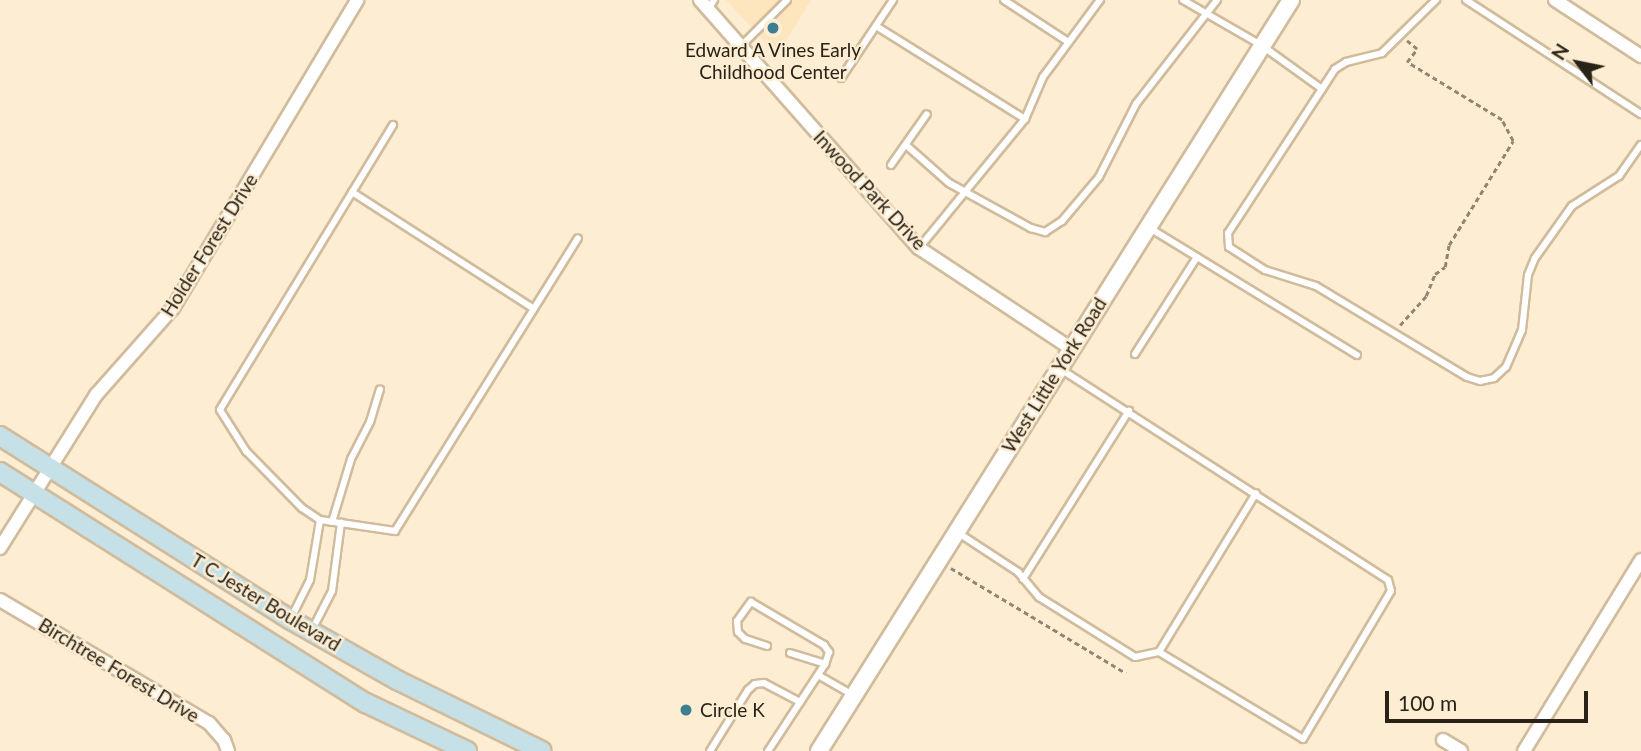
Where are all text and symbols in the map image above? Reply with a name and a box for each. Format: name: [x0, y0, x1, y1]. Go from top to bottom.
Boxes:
marker: Edward A Vines Early Childhood Center: [765, 20, 781, 36]
north arrow: [1543, 28, 1613, 98]
place label: Edward A Vines Early Childhood Center: [684, 39, 862, 83]
text: N: [1546, 39, 1573, 64]
street label: Inwood Park Drive: [809, 126, 931, 254]
street label: Holder Forest Drive: [156, 169, 262, 321]
street label: West Little York Road: [997, 293, 1111, 457]
street label: T C Jester Boulevard: [186, 548, 346, 656]
street label: Birchtree Forest Drive: [35, 613, 203, 727]
scale bar: [1389, 678, 1592, 722]
text: 100 m: [1398, 690, 1457, 715]
place label: Circle K: [700, 699, 765, 721]
marker: Circle K: [678, 702, 694, 718]

